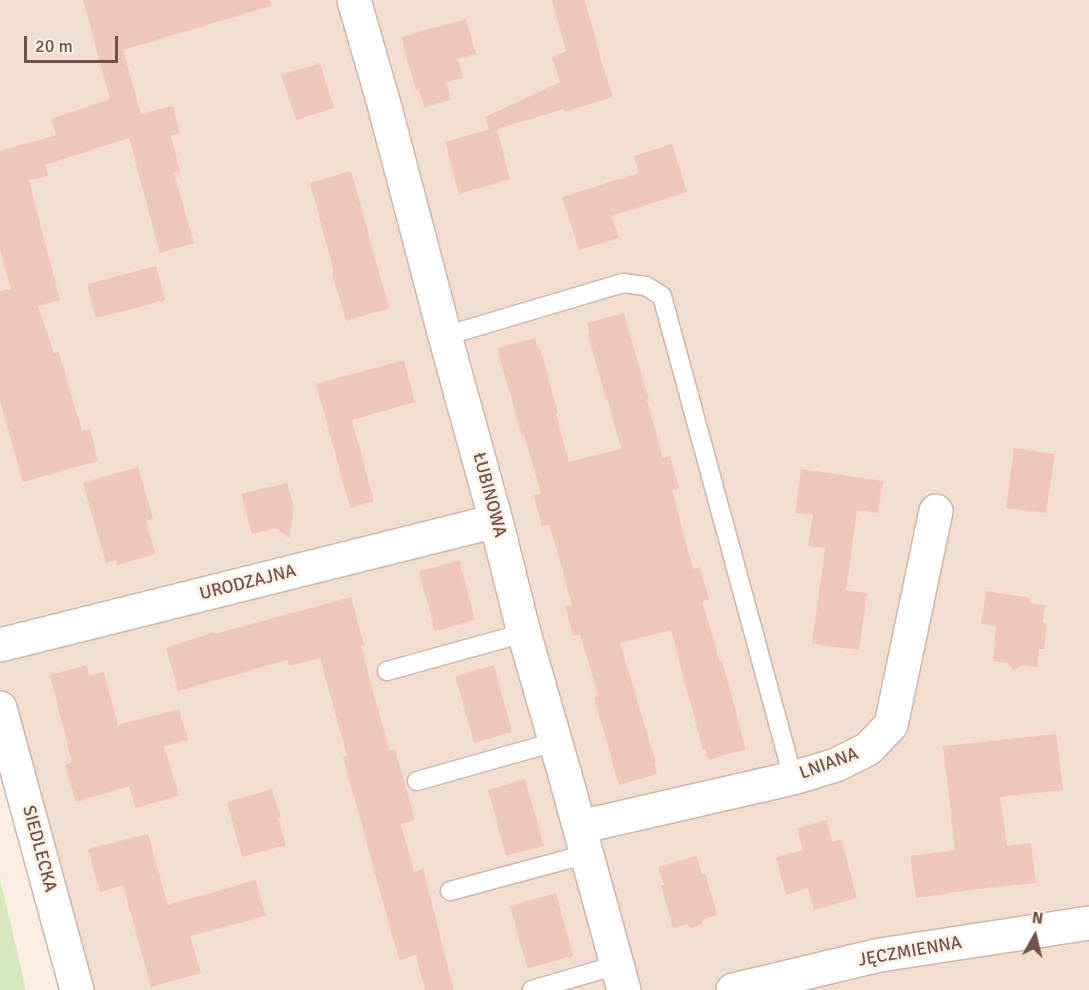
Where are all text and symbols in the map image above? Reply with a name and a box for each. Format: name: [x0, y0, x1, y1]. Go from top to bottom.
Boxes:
scale bar: [27, 24, 122, 62]
text: 20 m: [35, 35, 73, 57]
street label: ŁUBINOWA: [467, 450, 511, 540]
street label: URODZAJNA: [198, 561, 298, 605]
street label: LNIANA: [797, 743, 861, 785]
street label: SIEDLECKA: [17, 803, 61, 895]
north arrow: [1005, 906, 1065, 966]
text: N: [1031, 907, 1044, 929]
street label: JĘCZMIENNA: [857, 932, 963, 972]

